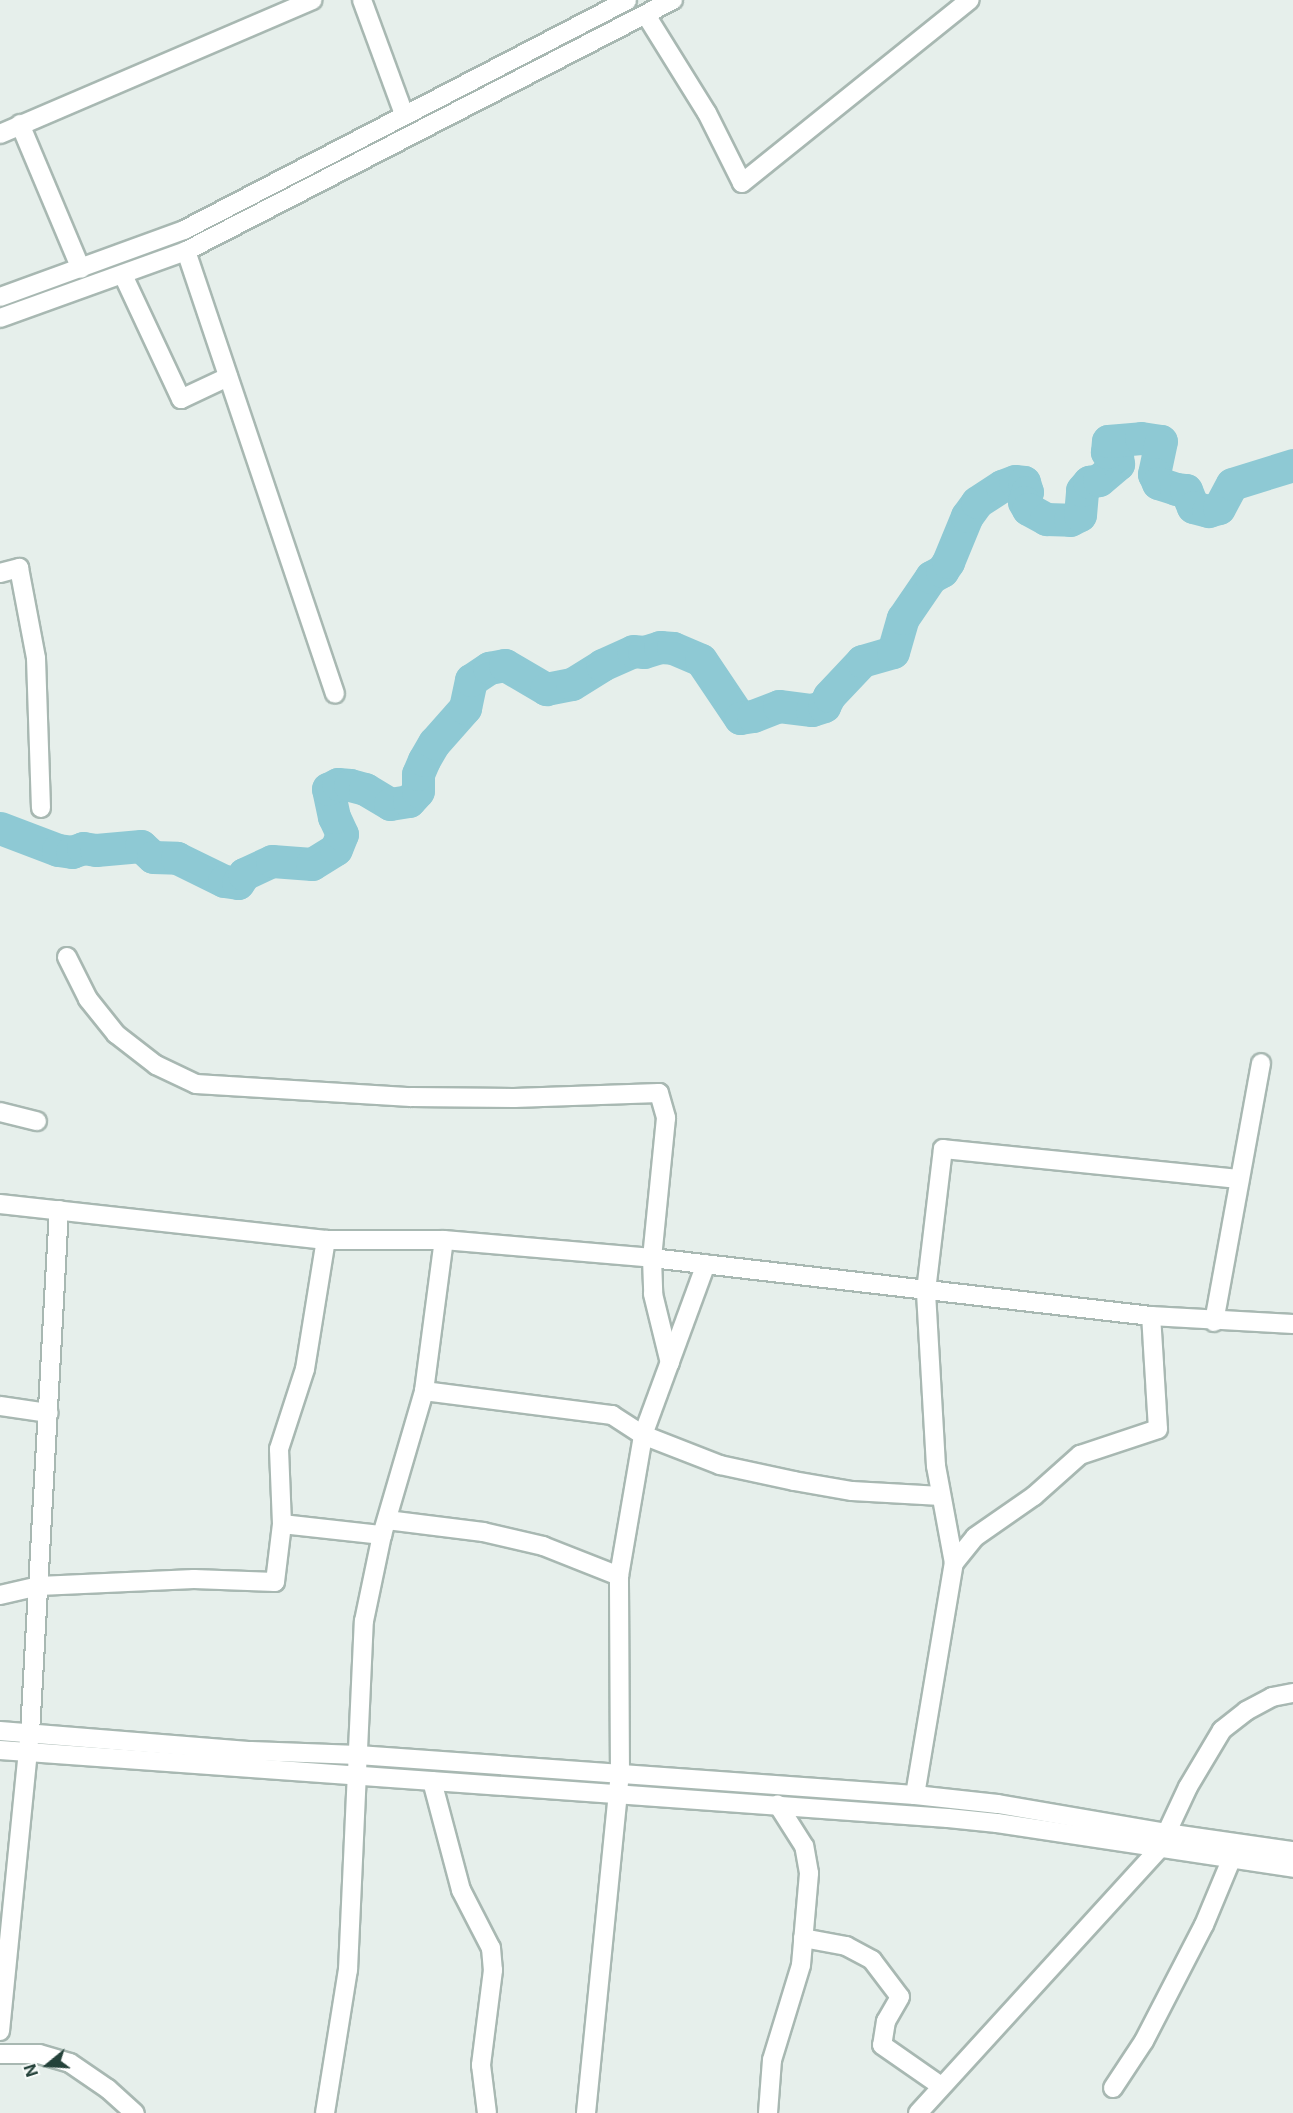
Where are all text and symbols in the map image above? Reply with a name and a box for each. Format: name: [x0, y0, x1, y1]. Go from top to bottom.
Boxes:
north arrow: [18, 2035, 78, 2095]
text: N: [19, 2062, 42, 2079]

